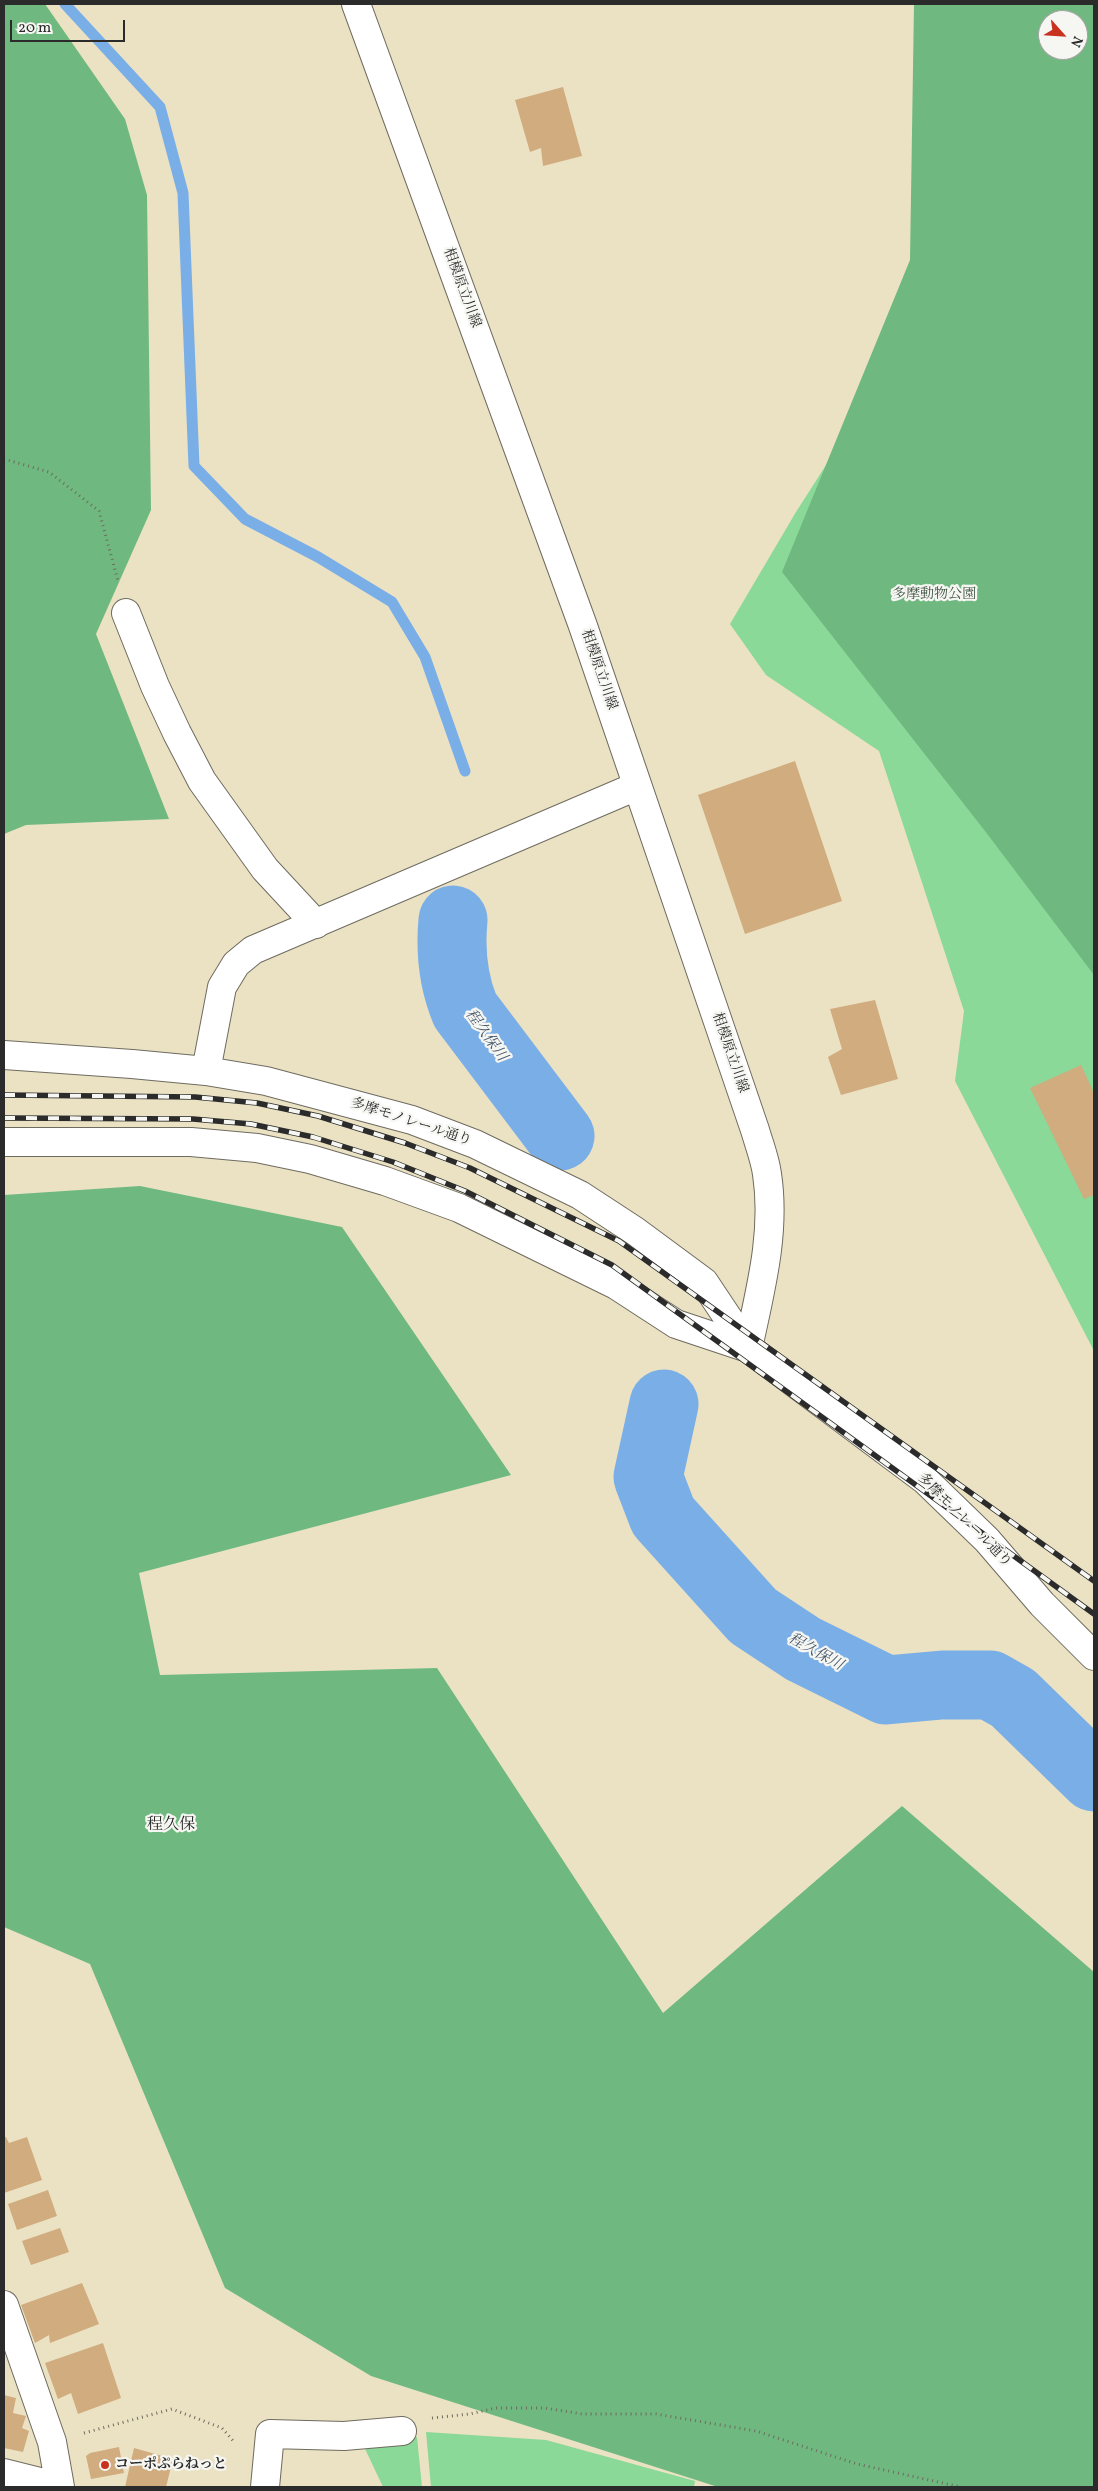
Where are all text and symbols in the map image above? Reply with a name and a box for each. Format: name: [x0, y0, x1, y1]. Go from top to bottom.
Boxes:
scale bar: [12, 10, 128, 42]
north arrow: [1038, 10, 1088, 60]
text: 20 m: [18, 18, 51, 39]
text: N: [1065, 33, 1087, 50]
street label: 相模原立川線: [439, 246, 483, 330]
park label: 多摩動物公園: [892, 587, 976, 603]
street label: 相模原立川線: [576, 628, 620, 712]
water label: 程久保川: [460, 1006, 510, 1066]
street label: 相模原立川線: [707, 1011, 751, 1095]
street label: 多摩モノレール通り: [348, 1096, 474, 1150]
street label: 多摩モノレール通り: [914, 1471, 1014, 1571]
water label: 程久保川: [784, 1631, 846, 1675]
district label: 程久保: [147, 1816, 195, 1836]
place label: コーポぷらねっと: [115, 2457, 227, 2473]
marker: コーポぷらねっと: [99, 2459, 111, 2471]

